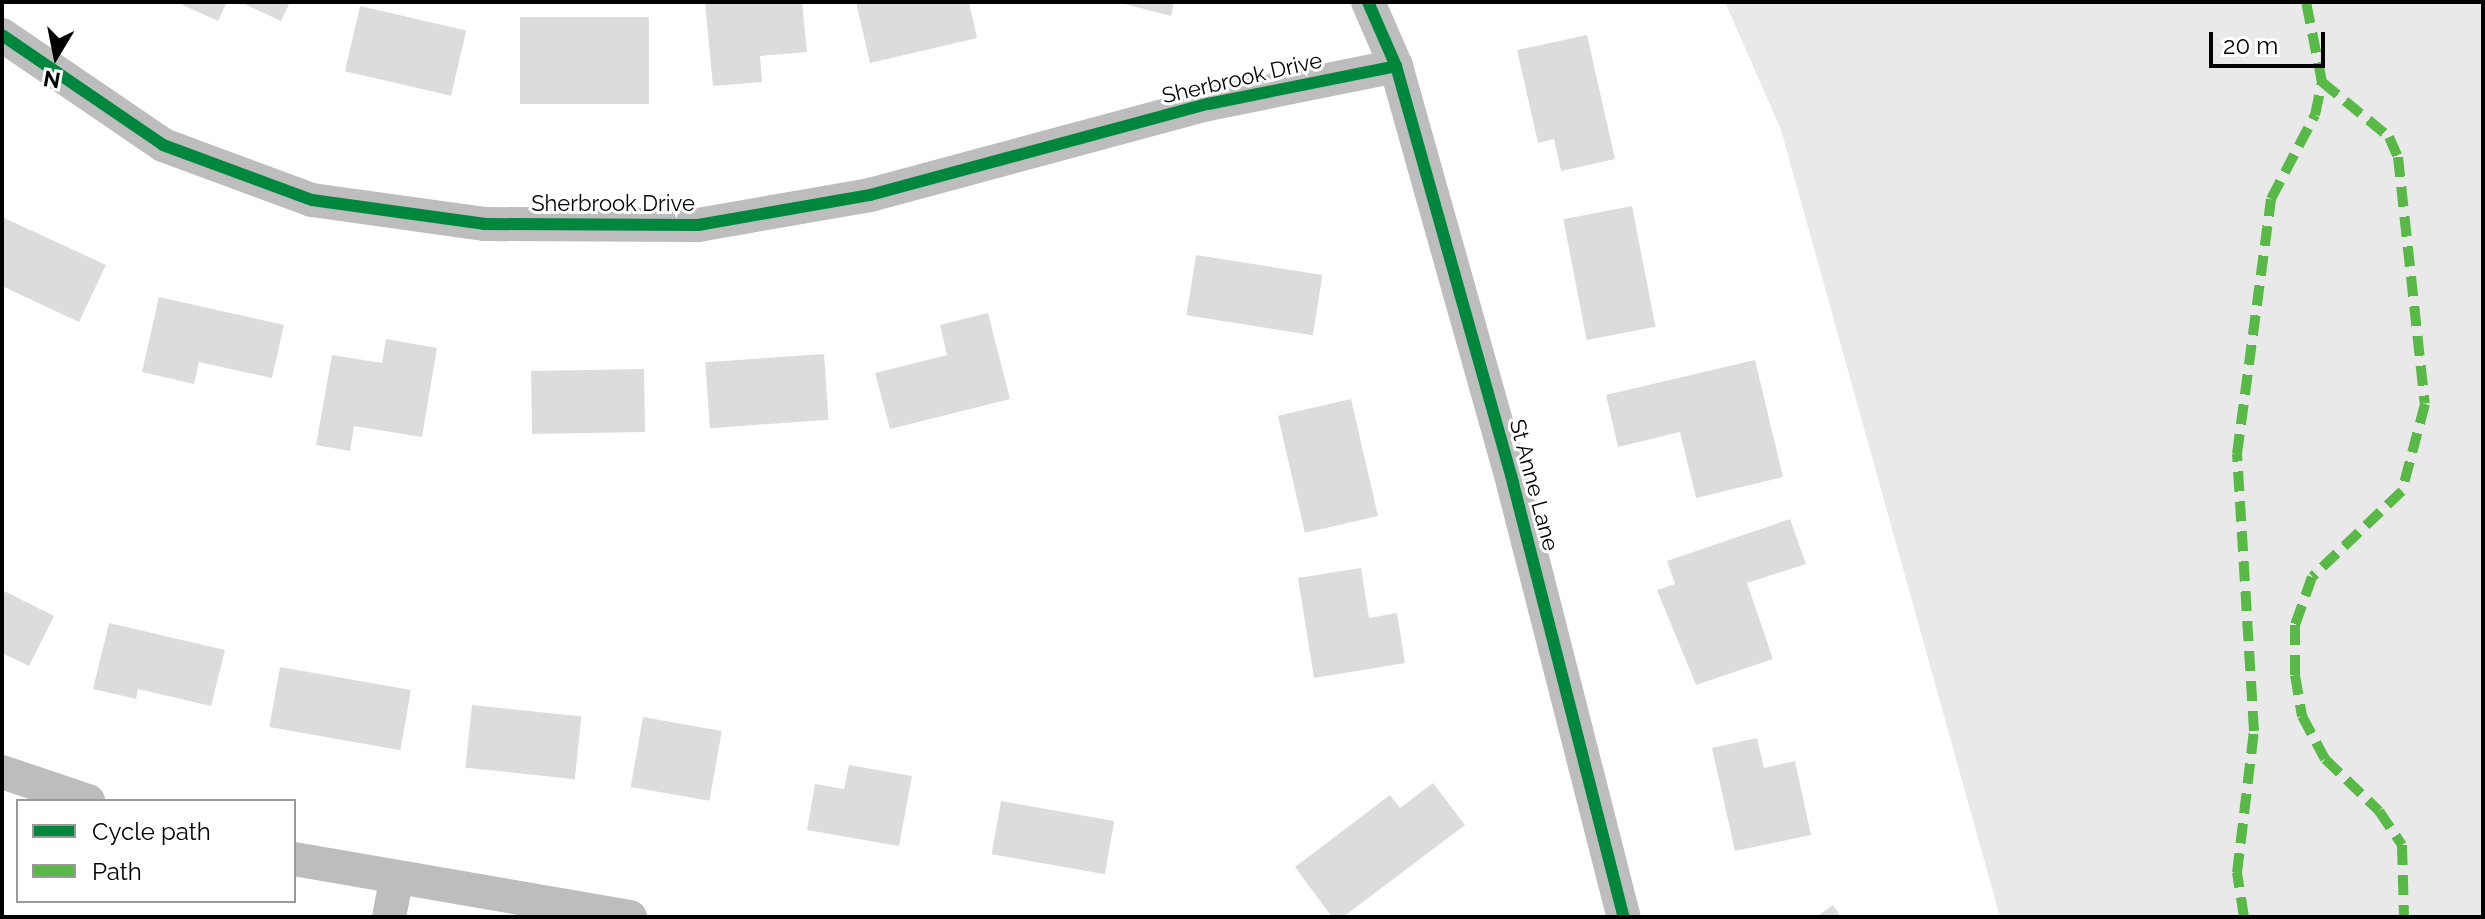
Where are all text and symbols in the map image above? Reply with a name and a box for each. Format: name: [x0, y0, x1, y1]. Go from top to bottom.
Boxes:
north arrow: [16, 16, 96, 96]
scale bar: [2213, 16, 2329, 66]
text: 20 m: [2223, 31, 2278, 60]
street label: Sherbrook Drive: [1159, 47, 1325, 109]
text: N: [41, 65, 62, 94]
street label: Sherbrook Drive: [531, 191, 695, 217]
street label: St Anne Lane: [1504, 416, 1564, 554]
legend: [16, 799, 296, 903]
text: Cycle path: [92, 817, 211, 846]
text: Path: [92, 857, 142, 886]

